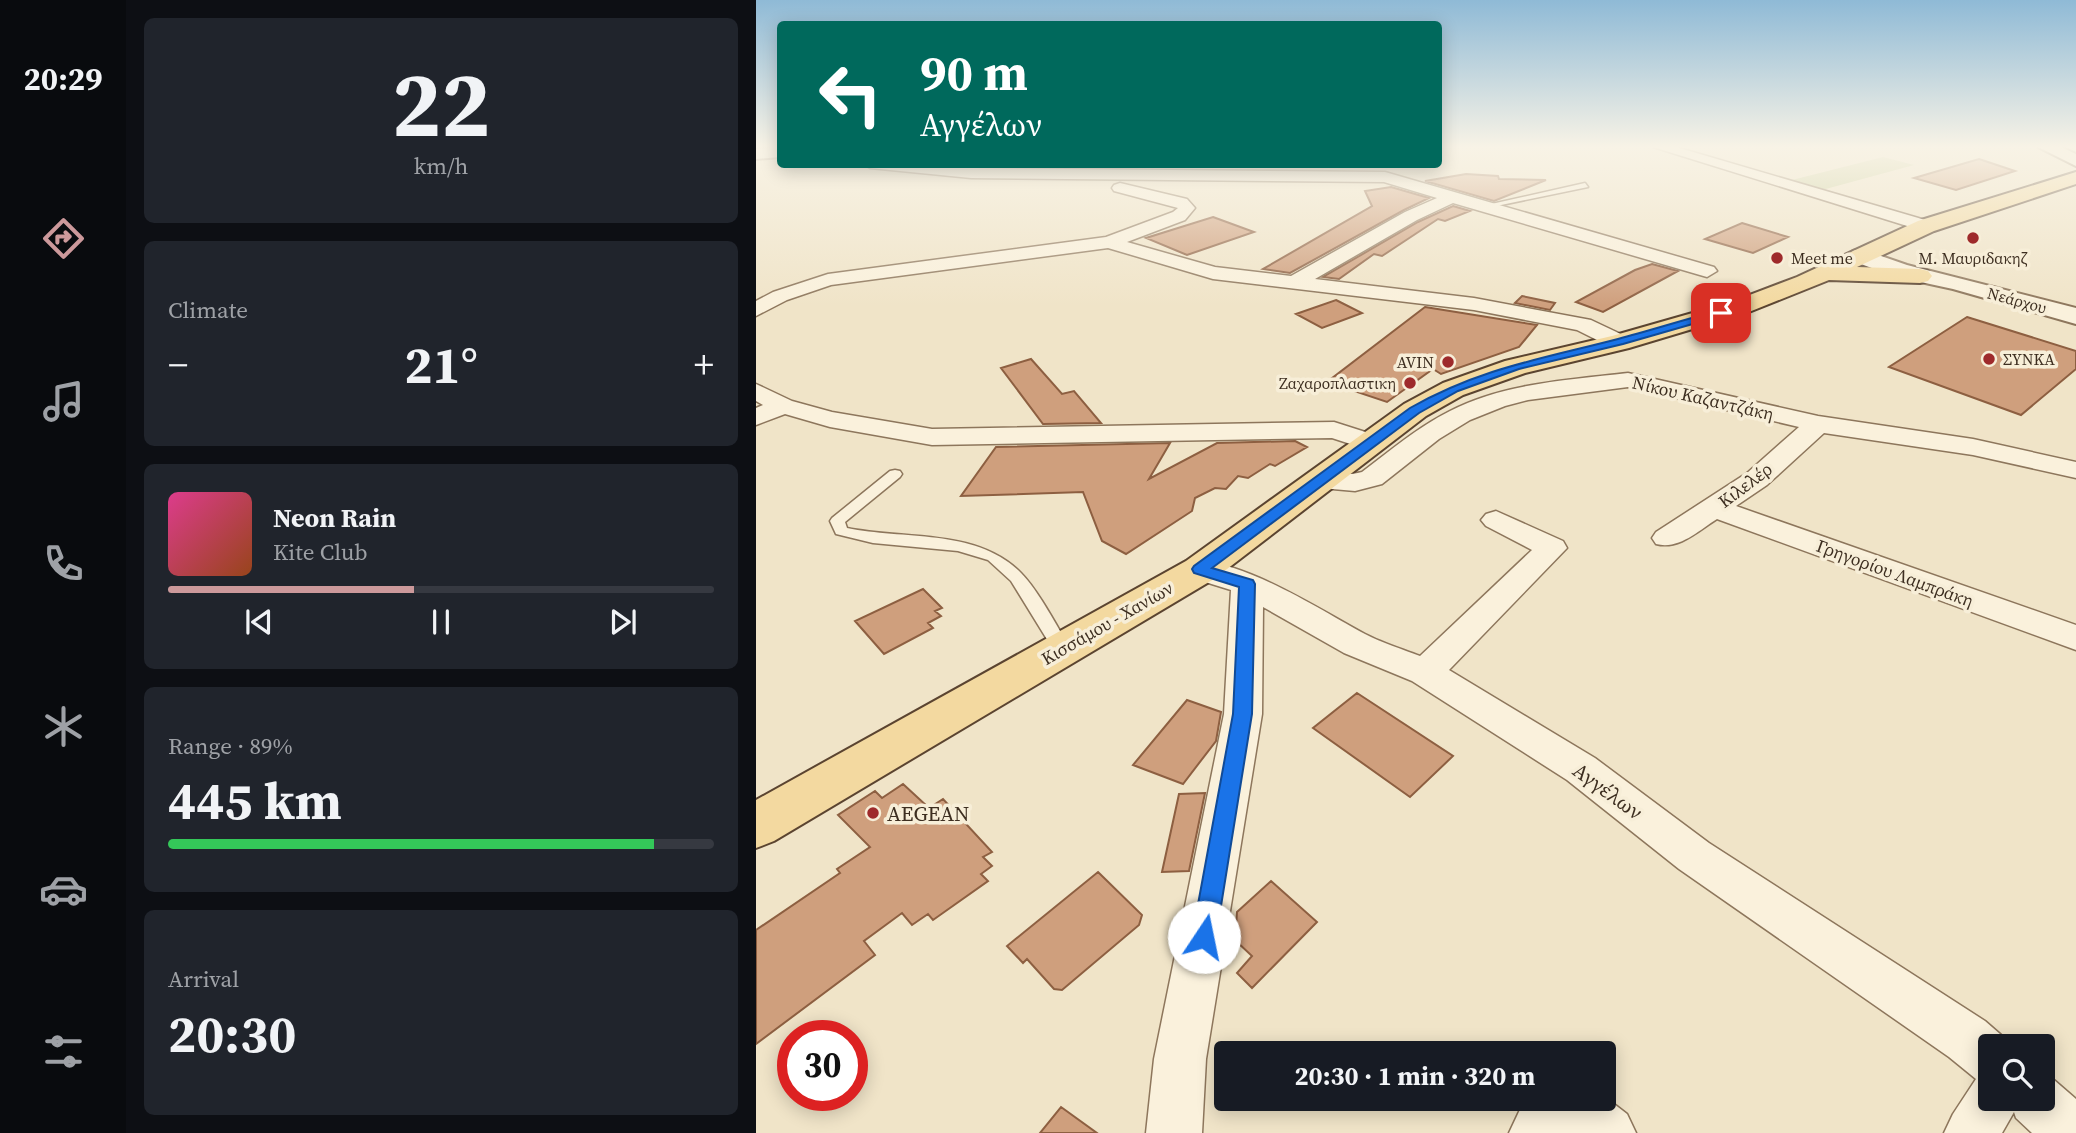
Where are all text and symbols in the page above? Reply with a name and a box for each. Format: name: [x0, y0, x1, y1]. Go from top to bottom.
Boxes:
text: 90 m: [920, 39, 1028, 106]
text: 22: [392, 42, 490, 166]
icon: left: [805, 49, 896, 140]
text: 20:29: [24, 57, 102, 101]
text: Αγγέλων: [920, 103, 1042, 147]
text: km/h: [414, 150, 468, 182]
icon: directions: [39, 214, 88, 263]
marker: Μ. Μαυριδακηζ: [1965, 230, 1981, 246]
place label: Meet me: [1791, 247, 1853, 269]
place label: Μ. Μαυριδακηζ: [1918, 247, 2028, 269]
marker: Meet me: [1769, 250, 1785, 266]
street label: Νεάρχου: [1985, 282, 2049, 318]
pin: [1691, 283, 1751, 343]
text: Climate: [168, 294, 248, 326]
icon: arrive: [1702, 294, 1740, 332]
text: 21°: [404, 329, 478, 400]
text: −: [168, 339, 188, 391]
text: +: [694, 339, 714, 391]
place label: ΣΥΝΚΑ: [2003, 348, 2055, 370]
place label: AVIN: [1397, 351, 1434, 373]
marker: ΣΥΝΚΑ: [1981, 351, 1997, 367]
marker: AVIN: [1440, 354, 1456, 370]
street label: Νίκου Καζαντζάκη: [1630, 370, 1776, 426]
place label: Ζαχαροπλαστικη: [1279, 372, 1396, 394]
marker: Ζαχαροπλαστικη: [1402, 375, 1418, 391]
icon: music: [39, 377, 88, 426]
street label: Κιλελέρ: [1713, 456, 1777, 514]
text: Neon Rain: [273, 500, 396, 536]
street label: Γρηγορίου Λαμπράκη: [1813, 533, 1977, 613]
text: Kite Club: [273, 536, 368, 568]
icon: phone: [39, 539, 88, 588]
street label: Κισσάμου - Χανίων: [1037, 575, 1178, 671]
icon: previous: [240, 603, 278, 641]
icon: pause: [422, 603, 460, 641]
icon: next: [604, 603, 642, 641]
icon: climate: [39, 702, 88, 751]
text: Range · 89%: [168, 730, 293, 762]
street label: Αγγέλων: [1567, 756, 1649, 826]
text: 445 km: [168, 765, 342, 836]
place label: AEGEAN: [887, 799, 969, 828]
marker: AEGEAN: [865, 805, 881, 821]
icon: car: [39, 865, 88, 914]
position arrow: [1167, 900, 1241, 974]
text: Arrival: [168, 963, 239, 995]
text: 20:30: [168, 998, 296, 1069]
speed limit sign: 30: [777, 1020, 868, 1111]
icon: filters: [39, 1027, 88, 1076]
map controls: [1978, 1034, 2055, 1111]
button: search: [1978, 1034, 2055, 1111]
text: 20:30 · 1 min · 320 m: [1295, 1058, 1535, 1094]

